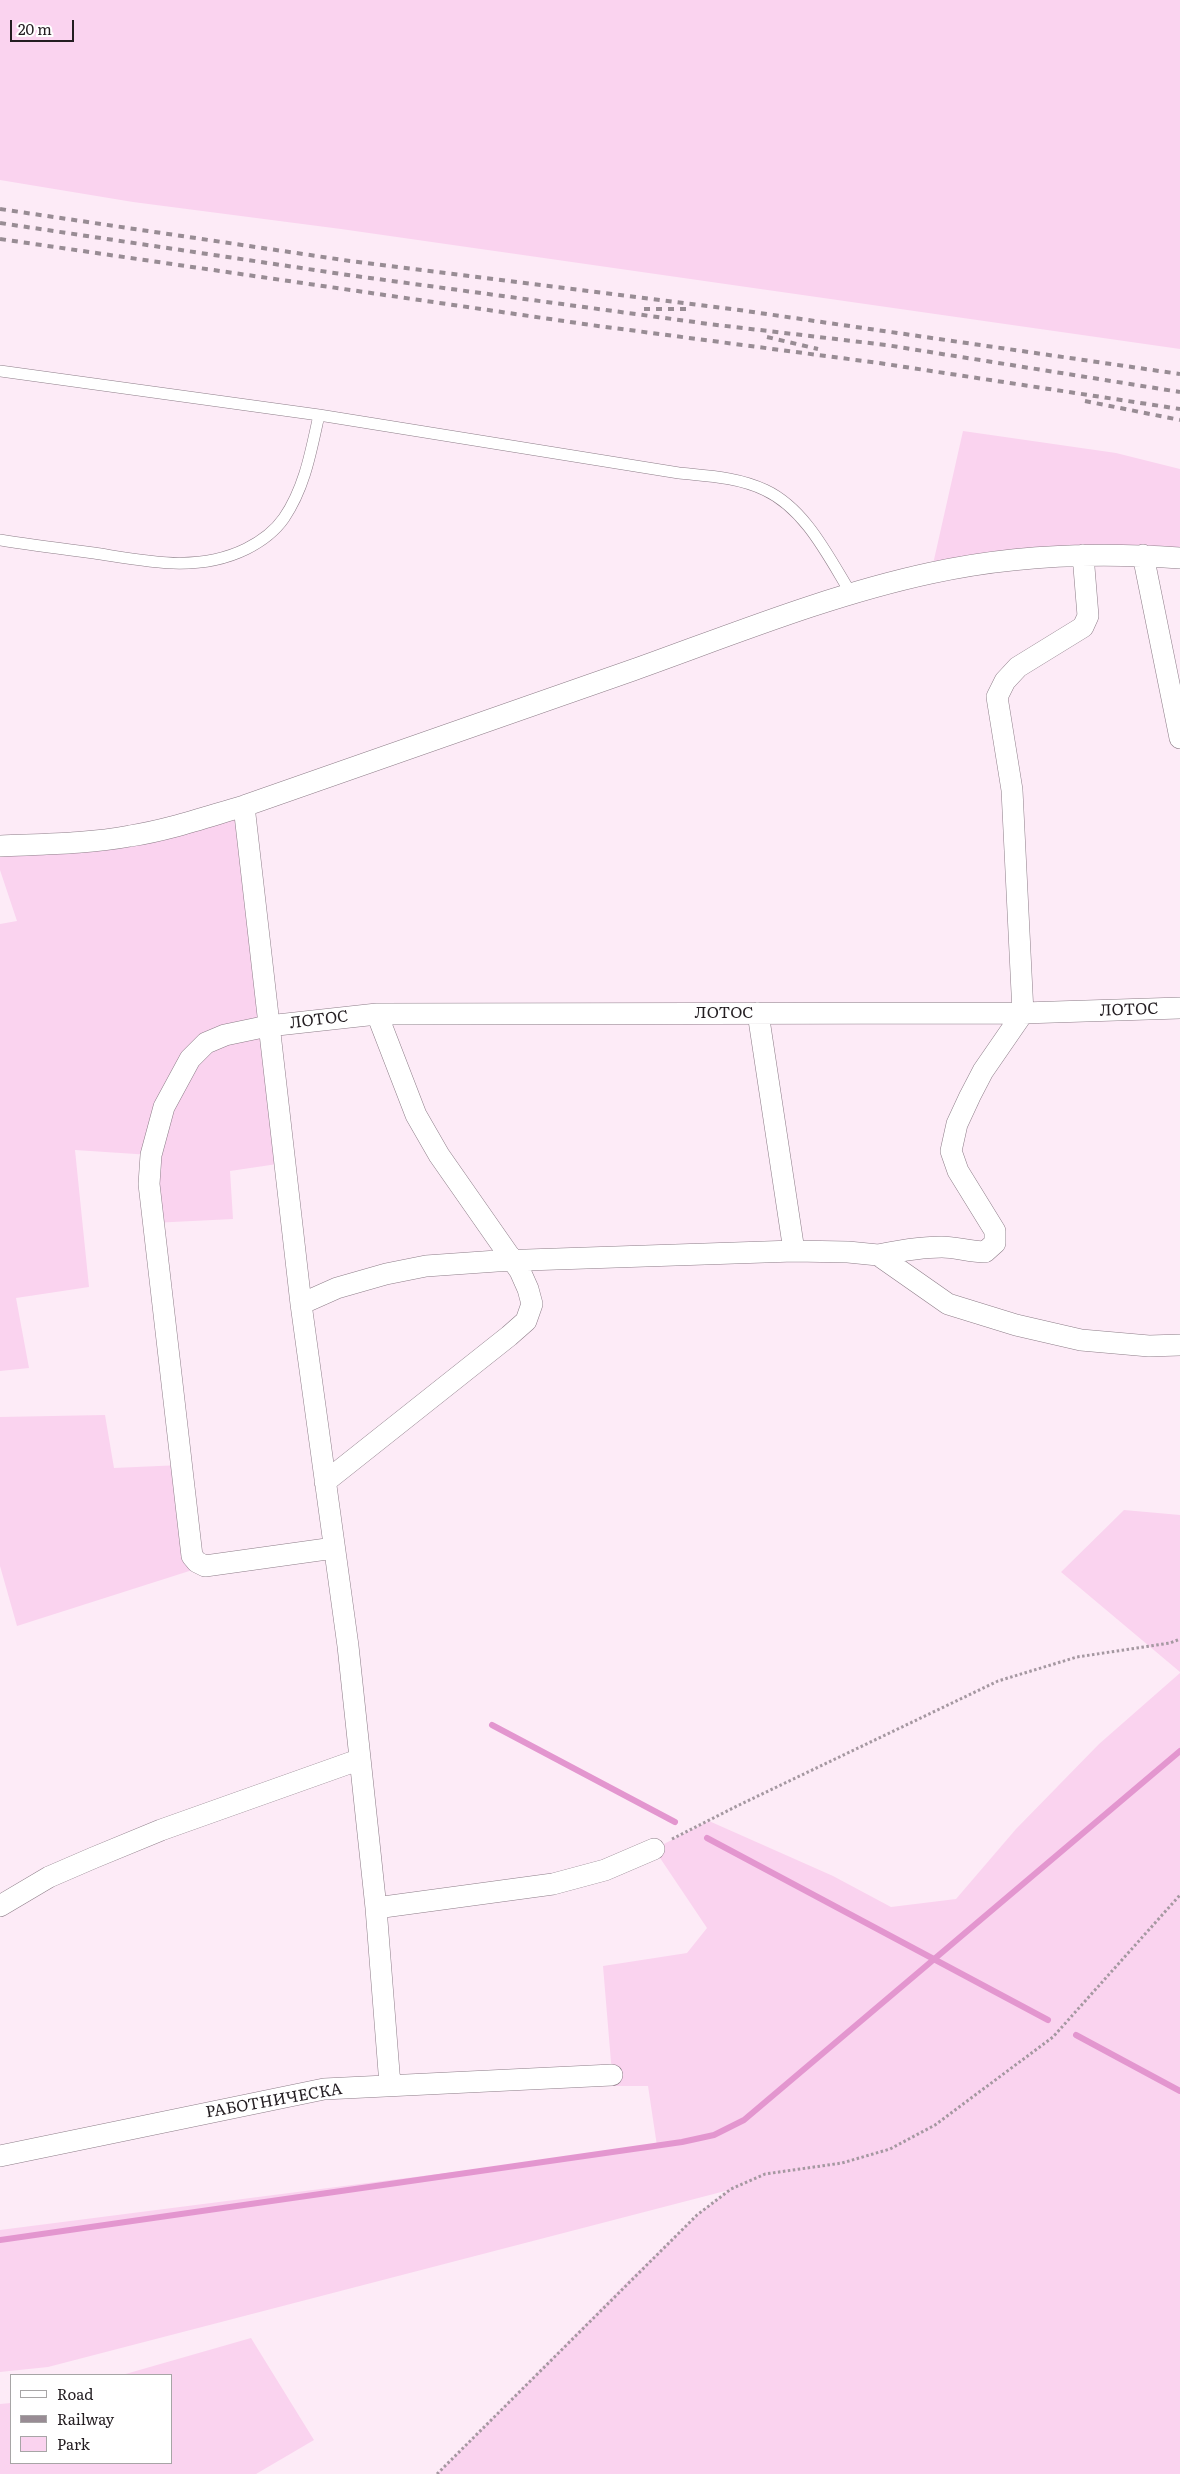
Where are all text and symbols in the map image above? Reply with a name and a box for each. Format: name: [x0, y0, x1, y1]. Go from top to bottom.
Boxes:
scale bar: [12, 10, 76, 42]
text: 20 m: [18, 17, 52, 40]
street label: ЛОТОС: [1099, 999, 1159, 1021]
street label: ЛОТОС: [695, 1003, 753, 1023]
street label: ЛОТОС: [289, 1007, 349, 1033]
street label: РАБОТНИЧЕСКА: [204, 2080, 344, 2122]
legend: [10, 2374, 172, 2464]
text: Road: [57, 2382, 93, 2405]
text: Railway: [57, 2407, 114, 2430]
text: Park: [57, 2432, 90, 2455]

